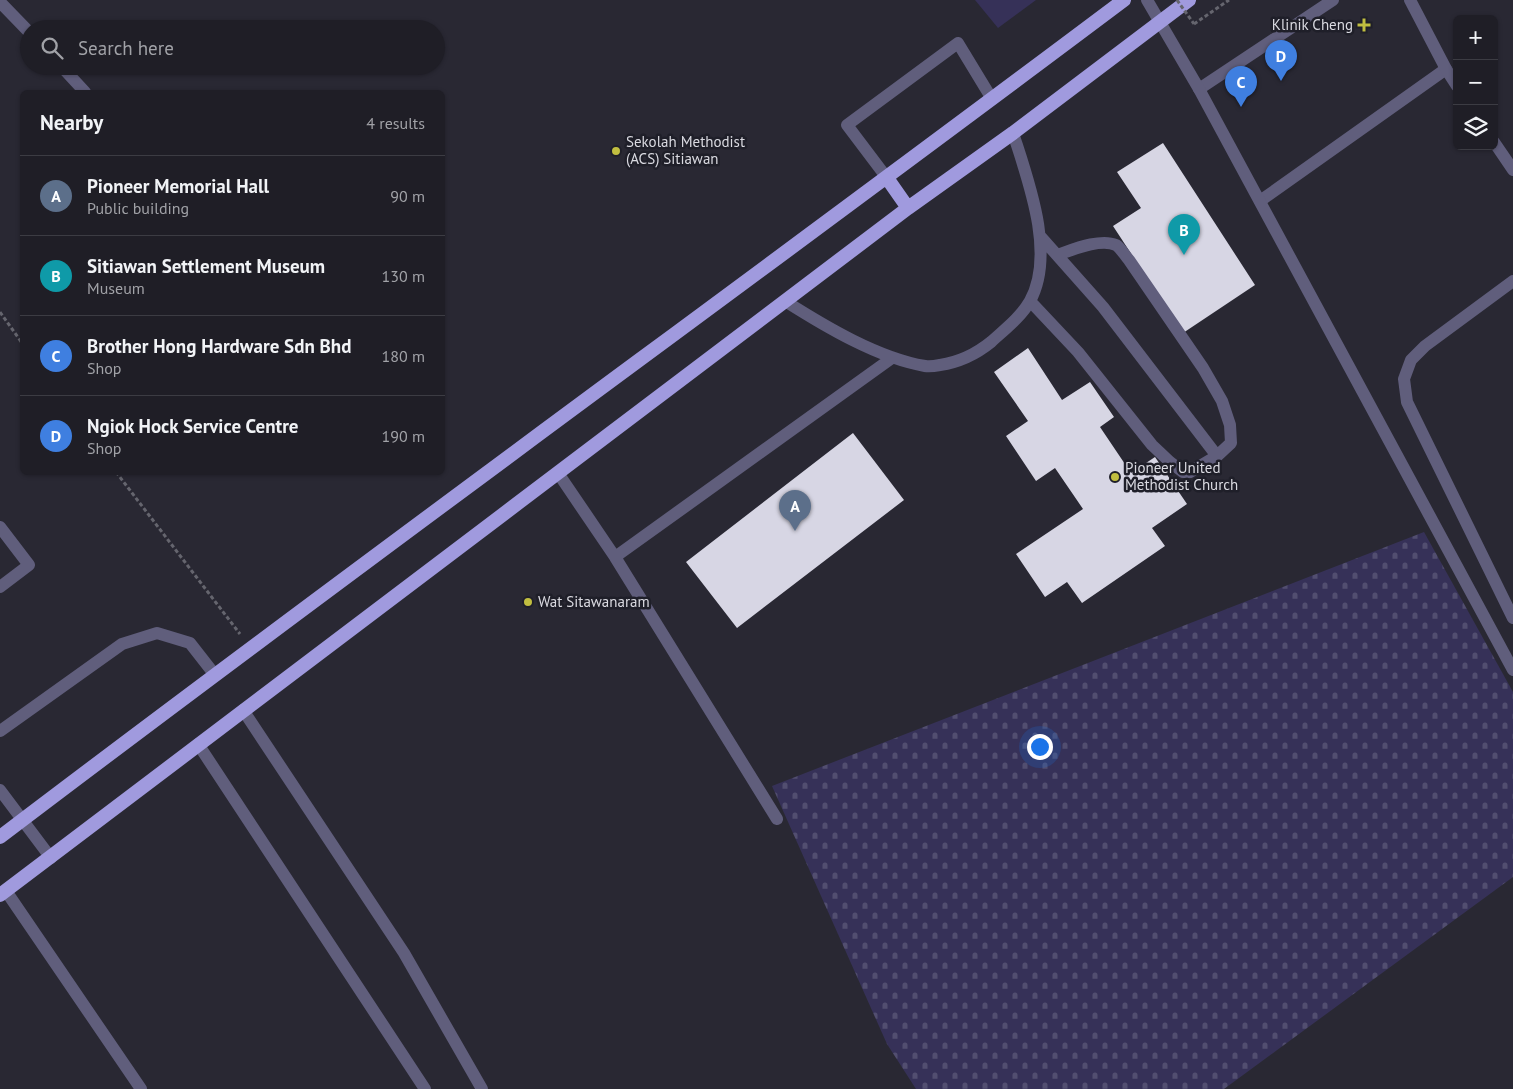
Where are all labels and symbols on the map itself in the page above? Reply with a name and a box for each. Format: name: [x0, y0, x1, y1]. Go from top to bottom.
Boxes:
place label: Klinik Cheng: [1272, 15, 1353, 34]
marker: Klinik Cheng: [1357, 18, 1371, 32]
pin: D: [1265, 40, 1297, 81]
pin: C: [1225, 66, 1257, 107]
place label: Sekolah Methodist (ACS) Sitiawan: [626, 132, 745, 168]
marker: Sekolah Methodist (ACS) Sitiawan: [610, 145, 622, 157]
pin: B: [1168, 214, 1200, 255]
place label: Pioneer United Methodist Church: [1125, 458, 1238, 494]
marker: Pioneer United Methodist Church: [1109, 471, 1121, 483]
pin: A: [779, 490, 811, 531]
place label: Wat Sitawanaram: [538, 592, 650, 611]
marker: Wat Sitawanaram: [522, 596, 534, 608]
your location: [1027, 734, 1053, 760]

